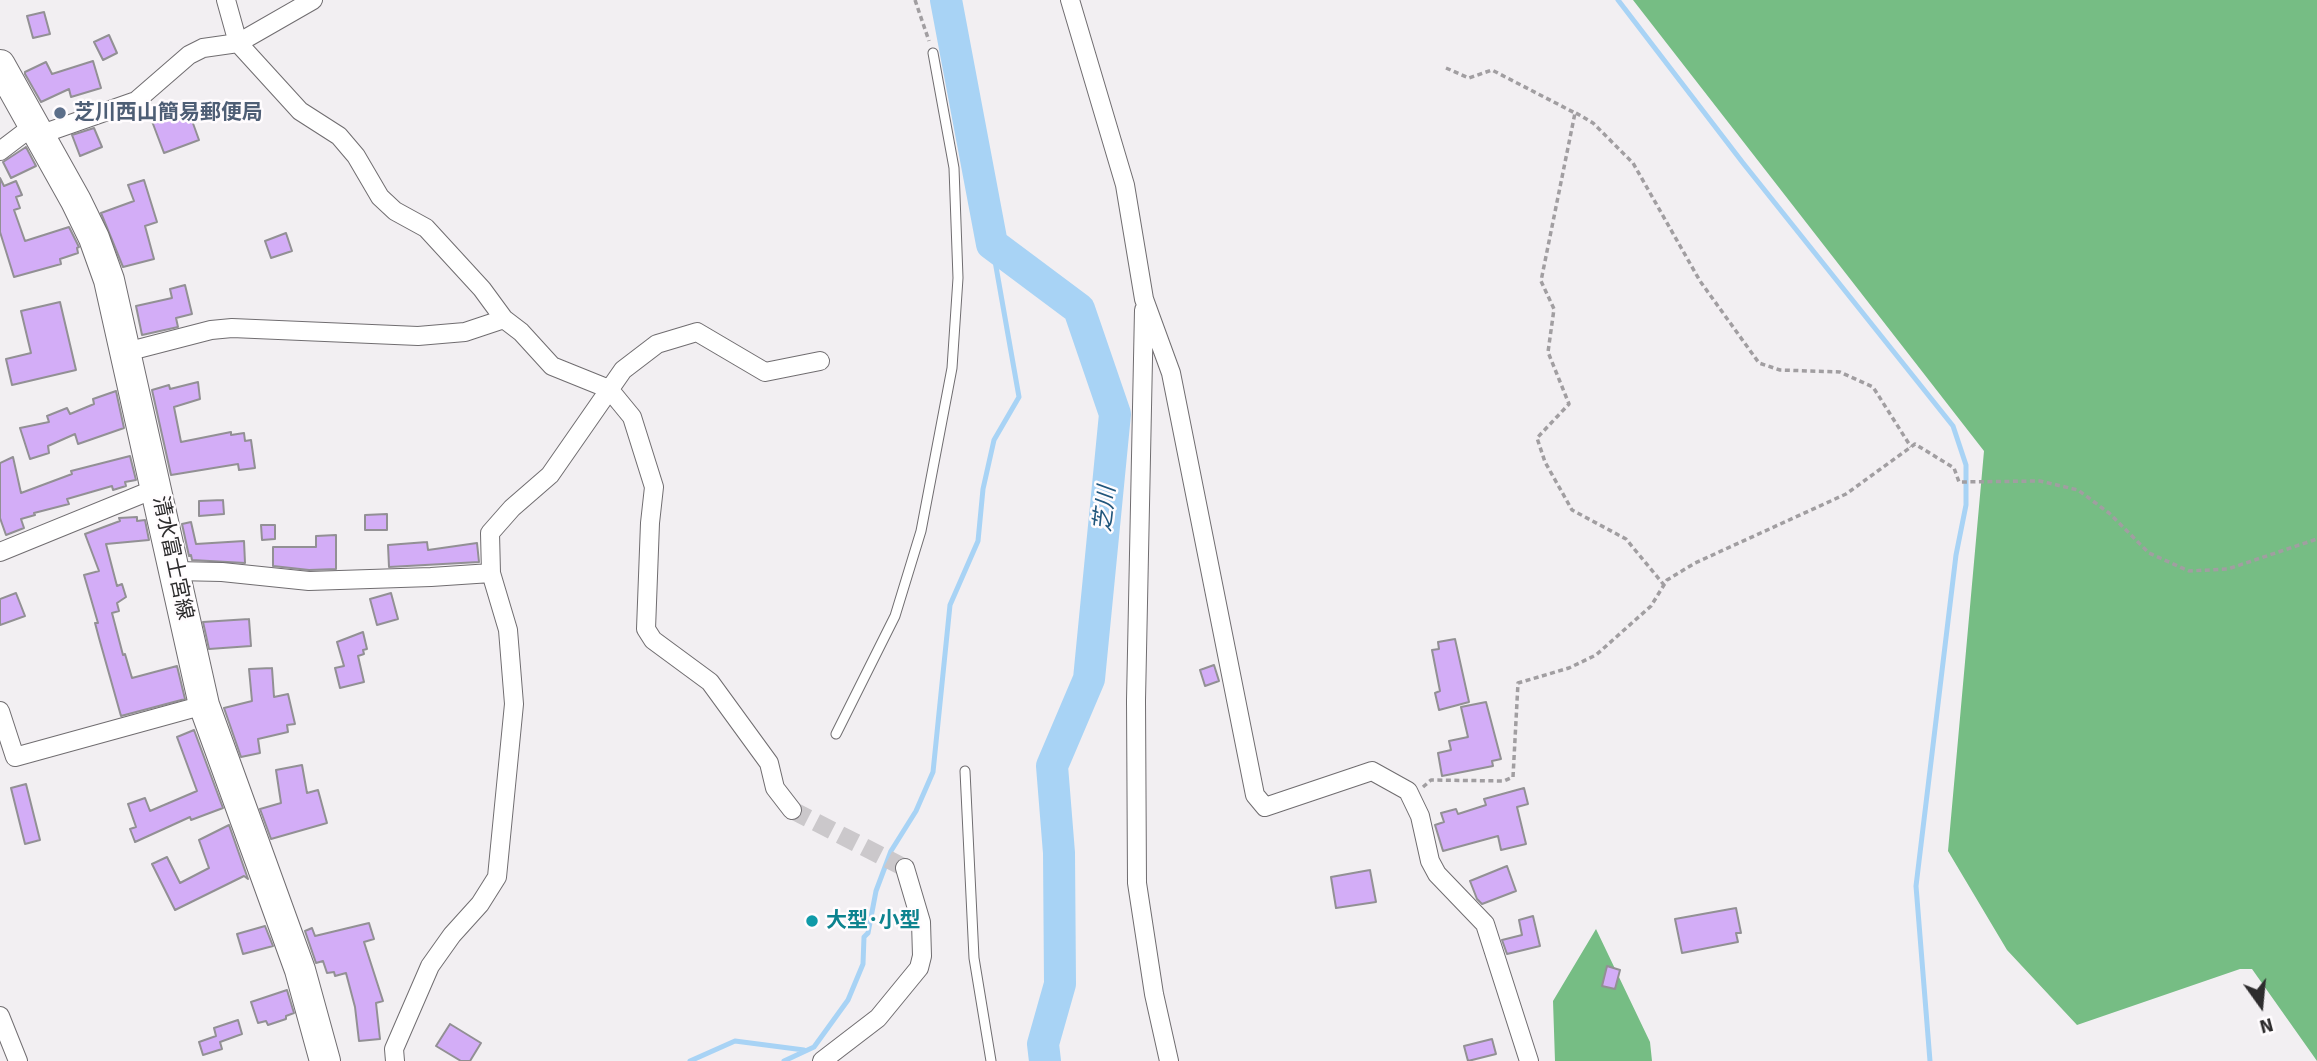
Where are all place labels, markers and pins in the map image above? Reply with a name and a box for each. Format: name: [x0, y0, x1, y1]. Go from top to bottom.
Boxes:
place label: 芝川西山簡易郵便局: [74, 100, 263, 126]
marker: 芝川西山簡易郵便局: [52, 105, 68, 121]
place label: 大型･小型: [826, 908, 920, 934]
marker: 大型･小型: [804, 913, 820, 929]

